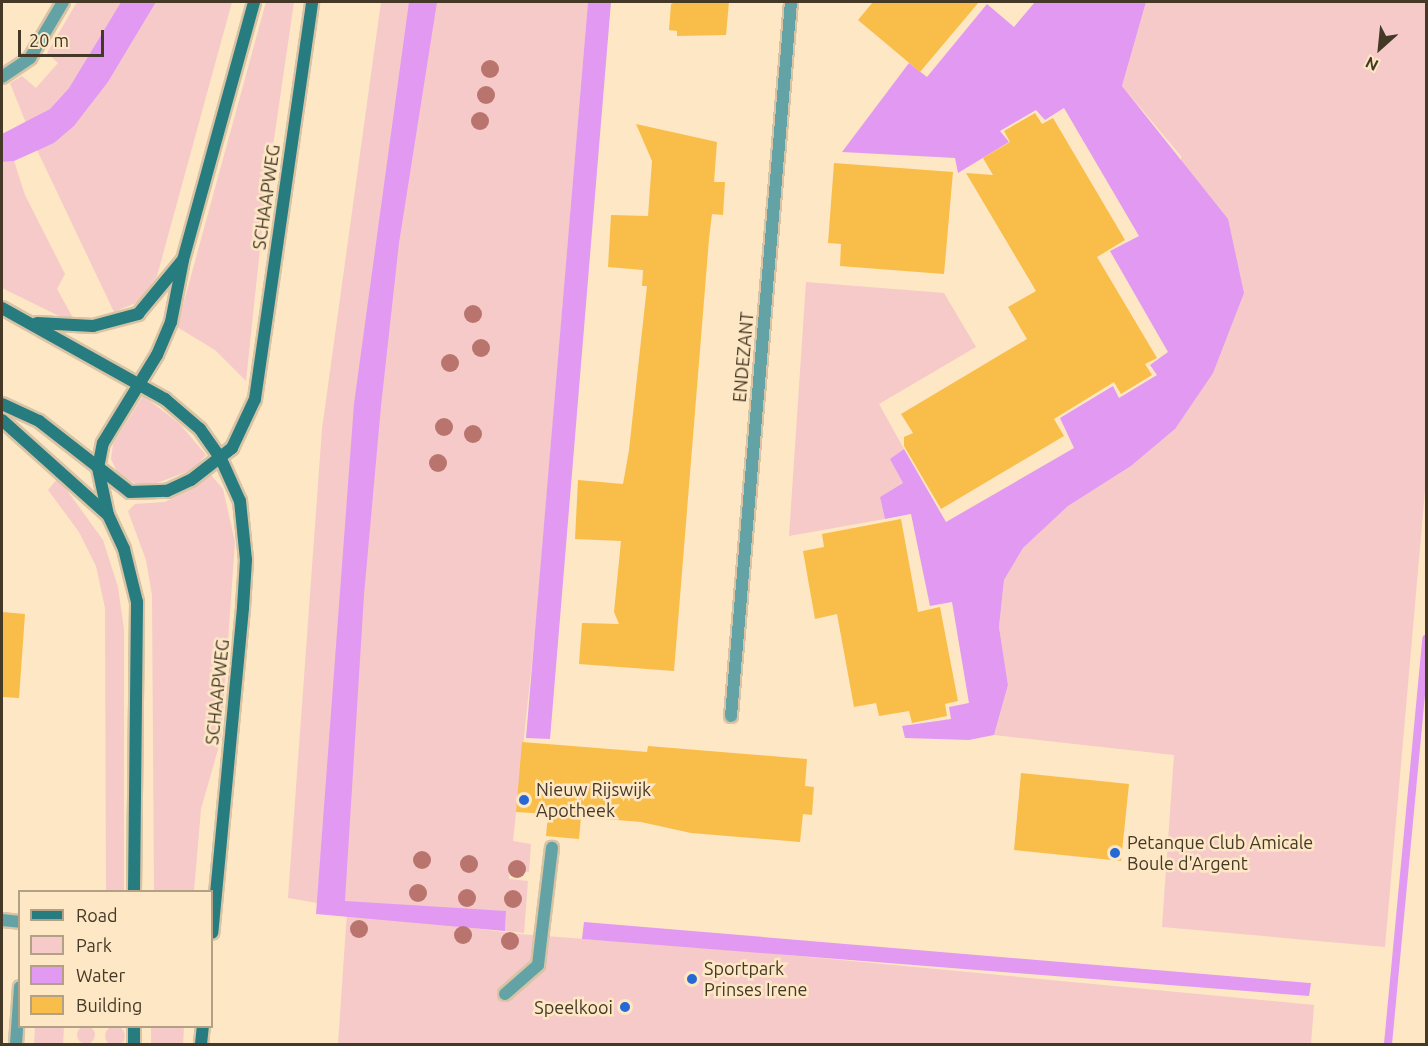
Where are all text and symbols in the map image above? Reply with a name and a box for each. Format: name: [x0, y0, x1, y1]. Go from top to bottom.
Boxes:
scale bar: [21, 18, 106, 56]
north arrow: [1350, 18, 1410, 78]
text: 20 m: [29, 30, 69, 50]
text: N: [1362, 53, 1381, 75]
street label: SCHAAPWEG: [248, 143, 284, 251]
street label: ENDEZANT: [728, 311, 758, 403]
street label: SCHAAPWEG: [201, 638, 233, 746]
place label: Nieuw Rijswijk Apotheek: [536, 779, 651, 822]
marker: Nieuw Rijswijk Apotheek: [517, 793, 531, 807]
place label: Petanque Club Amicale Boule d'Argent: [1127, 832, 1313, 874]
marker: Petanque Club Amicale Boule d'Argent: [1108, 846, 1122, 860]
legend: [18, 890, 213, 1028]
text: Road: [76, 905, 118, 925]
text: Park: [76, 935, 112, 955]
place label: Sportpark Prinses Irene: [704, 958, 807, 1000]
text: Water: [76, 965, 125, 985]
marker: Sportpark Prinses Irene: [685, 972, 699, 986]
text: Building: [76, 995, 142, 1015]
place label: Speelkooi: [534, 996, 613, 1018]
marker: Speelkooi: [618, 1000, 632, 1014]

